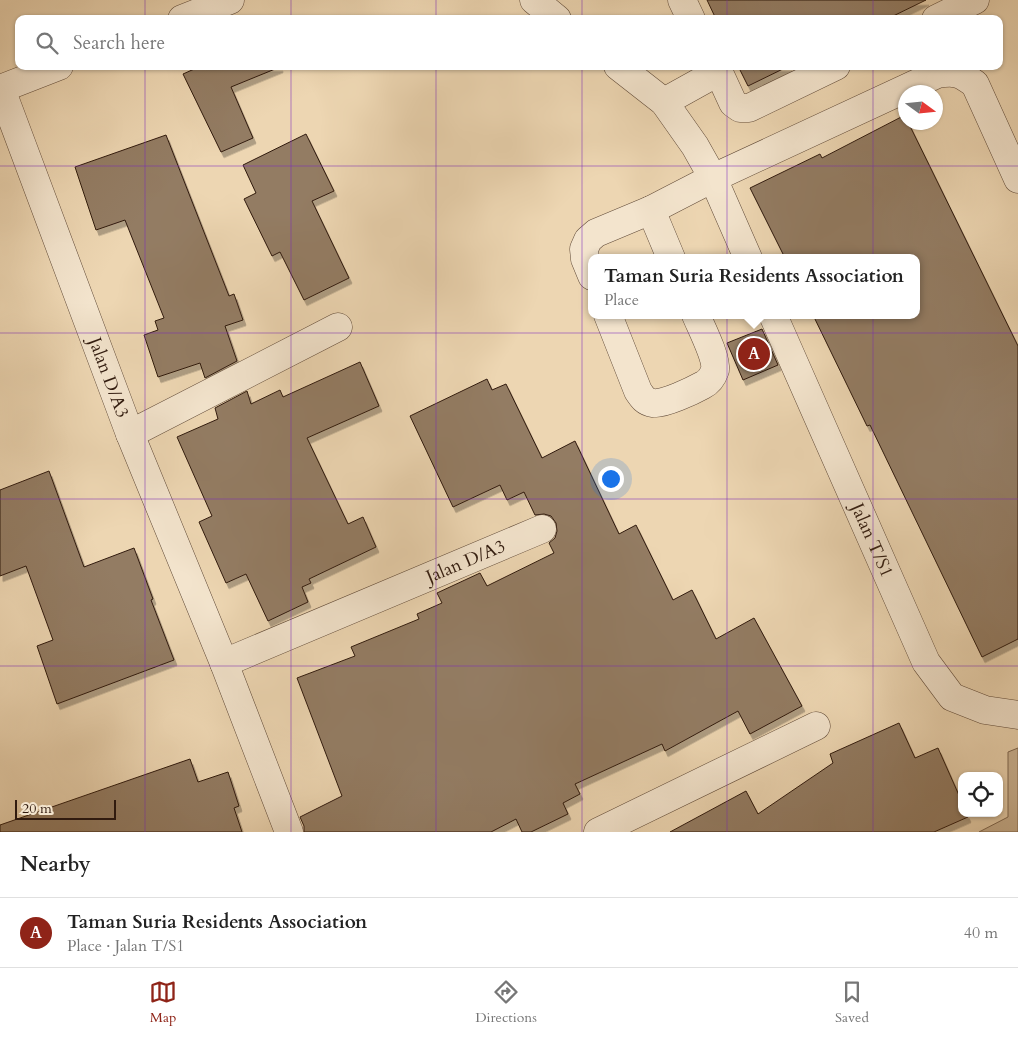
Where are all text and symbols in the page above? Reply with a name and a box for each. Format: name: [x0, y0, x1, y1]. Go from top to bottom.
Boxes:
search box: [15, 15, 1003, 70]
icon: search: [33, 29, 61, 57]
text: Search here: [73, 30, 165, 56]
north arrow: [898, 85, 943, 130]
popup: [588, 254, 920, 319]
text: Taman Suria Residents Association: [604, 263, 904, 289]
text: Place: [604, 289, 639, 311]
street label: Jalan D/A3: [81, 331, 135, 421]
pin: A: [738, 335, 770, 373]
your location: [598, 466, 624, 492]
street label: Jalan T/S1: [844, 496, 900, 581]
street label: Jalan D/A3: [419, 533, 509, 590]
map controls: [958, 772, 1003, 817]
button: locate: [958, 772, 1003, 817]
scale bar: [15, 797, 116, 820]
text: 20 m: [22, 799, 52, 818]
text: Nearby: [20, 850, 91, 879]
text: Taman Suria Residents Association: [67, 909, 367, 935]
text: A: [30, 922, 42, 944]
text: 40 m: [964, 922, 998, 944]
text: Place · Jalan T/S1: [67, 935, 185, 957]
tab: Map: [149, 978, 177, 1027]
tab: Directions: [475, 978, 537, 1027]
tab: Saved: [835, 978, 869, 1027]

